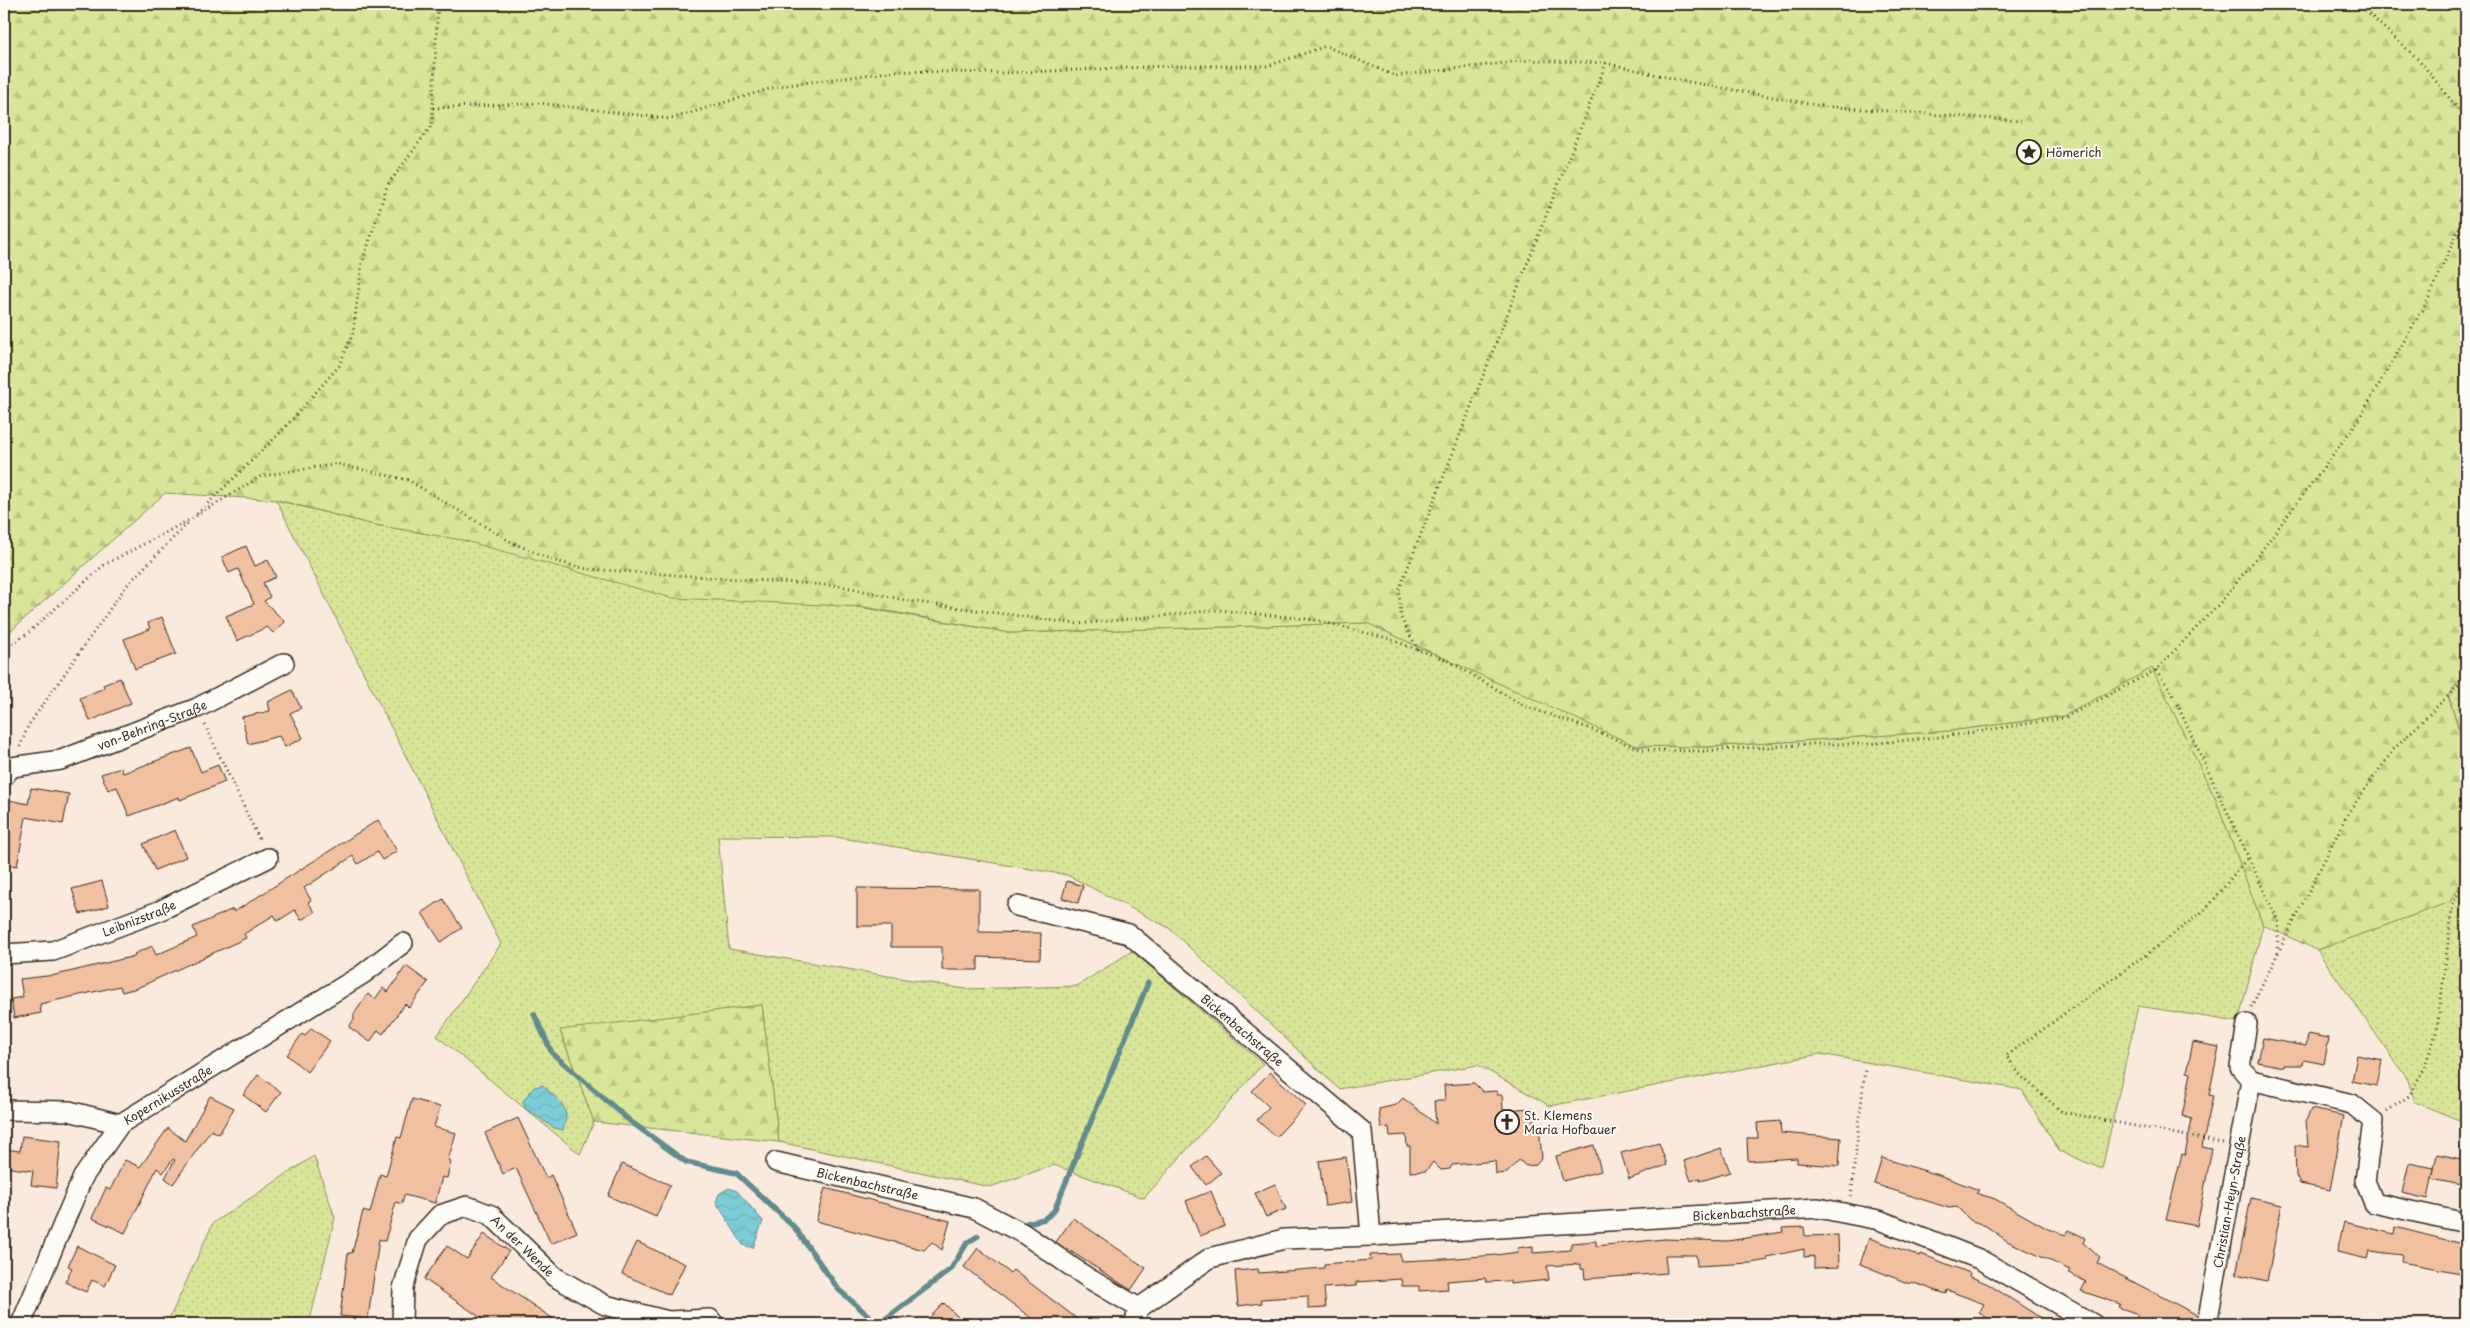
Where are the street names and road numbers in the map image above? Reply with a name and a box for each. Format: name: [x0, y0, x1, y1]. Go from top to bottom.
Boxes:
street label: von-Behring-Straße: [95, 695, 210, 754]
street label: Leibnizstraße: [99, 895, 179, 941]
street label: Bickenbachstraße: [1197, 990, 1288, 1070]
street label: Kopernikusstraße: [120, 1060, 215, 1129]
street label: Christian-Heyn-Straße: [2208, 1134, 2250, 1269]
street label: Bickenbachstraße: [815, 1163, 920, 1204]
street label: Bickenbachstraße: [1692, 1200, 1796, 1225]
street label: An der Wende: [487, 1211, 558, 1281]

